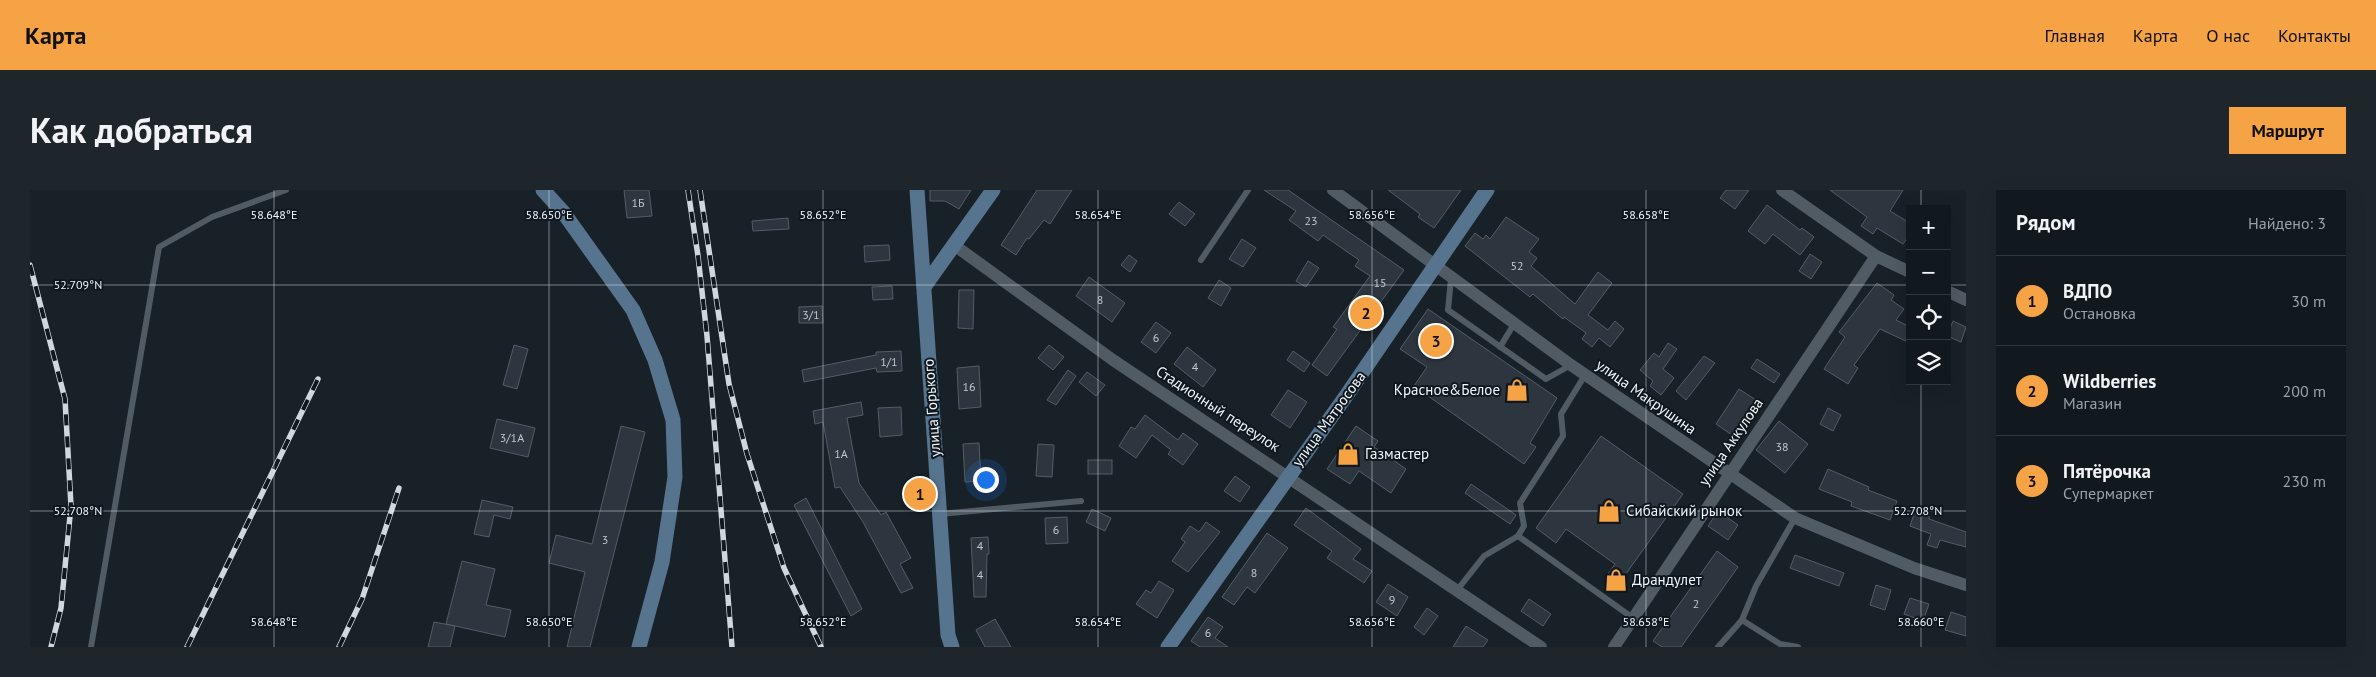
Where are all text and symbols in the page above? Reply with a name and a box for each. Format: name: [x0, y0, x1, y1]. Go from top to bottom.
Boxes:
text: Карта: [25, 20, 87, 51]
text: Главная: [2044, 24, 2105, 47]
text: Карта: [2133, 24, 2178, 47]
text: О нас: [2206, 24, 2250, 47]
text: Контакты: [2278, 24, 2351, 47]
text: Как добраться: [30, 107, 253, 153]
button: Маршрут: [2229, 107, 2346, 154]
house number: 1Б: [631, 195, 645, 210]
map controls: [1906, 205, 1951, 385]
button: +: [1906, 205, 1951, 250]
text: 58.648°E: [251, 207, 297, 222]
text: 58.650°E: [526, 207, 572, 222]
text: 58.652°E: [800, 207, 846, 222]
text: 58.654°E: [1075, 207, 1121, 222]
text: 58.656°E: [1349, 207, 1395, 222]
text: 58.658°E: [1623, 207, 1669, 222]
text: Рядом: [2016, 209, 2075, 236]
house number: 23: [1304, 213, 1318, 228]
text: Найдено: 3: [2248, 213, 2326, 233]
button: −: [1906, 250, 1951, 295]
house number: 52: [1510, 258, 1524, 273]
house number: 15: [1373, 275, 1387, 290]
text: 52.709°N: [54, 277, 102, 292]
text: ВДПО: [2063, 279, 2112, 303]
text: 1: [2027, 291, 2037, 311]
text: 30 m: [2291, 291, 2326, 311]
house number: 8: [1097, 292, 1103, 307]
pin: 2: [1350, 294, 1382, 332]
button: locate: [1906, 295, 1951, 340]
text: Остановка: [2063, 303, 2136, 323]
house number: 3/1: [802, 307, 820, 322]
pin: 3: [1420, 322, 1452, 360]
house number: 6: [1153, 330, 1159, 345]
button: layers: [1906, 340, 1951, 385]
house number: 1/1: [880, 354, 898, 369]
street label: улица Макрушина: [1592, 355, 1700, 438]
street label: улица Горького: [919, 358, 944, 458]
house number: 4: [1192, 359, 1199, 374]
street label: Стадионный переулок: [1153, 361, 1285, 456]
street label: улица Матросова: [1288, 367, 1369, 470]
text: Wildberries: [2063, 369, 2156, 393]
shop icon: Красное&Белое: [1504, 377, 1530, 403]
house number: 16: [962, 379, 976, 394]
place label: Красное&Белое: [1394, 380, 1500, 399]
text: 2: [2027, 381, 2037, 401]
text: 200 m: [2283, 381, 2326, 401]
text: Магазин: [2063, 393, 2122, 413]
street label: улица Аккулова: [1694, 394, 1767, 489]
house number: 3/1А: [500, 430, 524, 445]
house number: 38: [1775, 439, 1789, 454]
shop icon: Газмастер: [1335, 441, 1361, 467]
place label: Газмастер: [1365, 444, 1429, 463]
house number: 1А: [834, 446, 848, 461]
text: Пятёрочка: [2063, 459, 2151, 483]
your location: [973, 467, 999, 493]
text: 3: [2027, 471, 2037, 491]
text: 230 m: [2283, 471, 2326, 491]
pin: 1: [904, 475, 936, 513]
text: Супермаркет: [2063, 483, 2154, 503]
shop icon: Сибайский рынок: [1596, 498, 1622, 524]
place label: Сибайский рынок: [1626, 501, 1743, 520]
text: 52.708°N: [54, 503, 102, 518]
text: 52.708°N: [1894, 503, 1942, 518]
house number: 6: [1053, 522, 1059, 537]
house number: 3: [602, 532, 608, 547]
house number: 4: [977, 538, 984, 553]
house number: 8: [1251, 565, 1257, 580]
house number: 4: [977, 567, 984, 582]
shop icon: Драндулет: [1603, 567, 1629, 593]
place label: Драндулет: [1632, 570, 1702, 589]
house number: 9: [1389, 592, 1395, 607]
house number: 2: [1693, 596, 1699, 611]
text: 58.648°E: [251, 614, 297, 629]
text: 58.650°E: [526, 614, 572, 629]
text: 58.652°E: [800, 614, 846, 629]
text: 58.654°E: [1075, 614, 1121, 629]
text: 58.656°E: [1349, 614, 1395, 629]
text: 58.658°E: [1623, 614, 1669, 629]
text: 58.660°E: [1898, 614, 1944, 629]
house number: 6: [1205, 625, 1211, 640]

